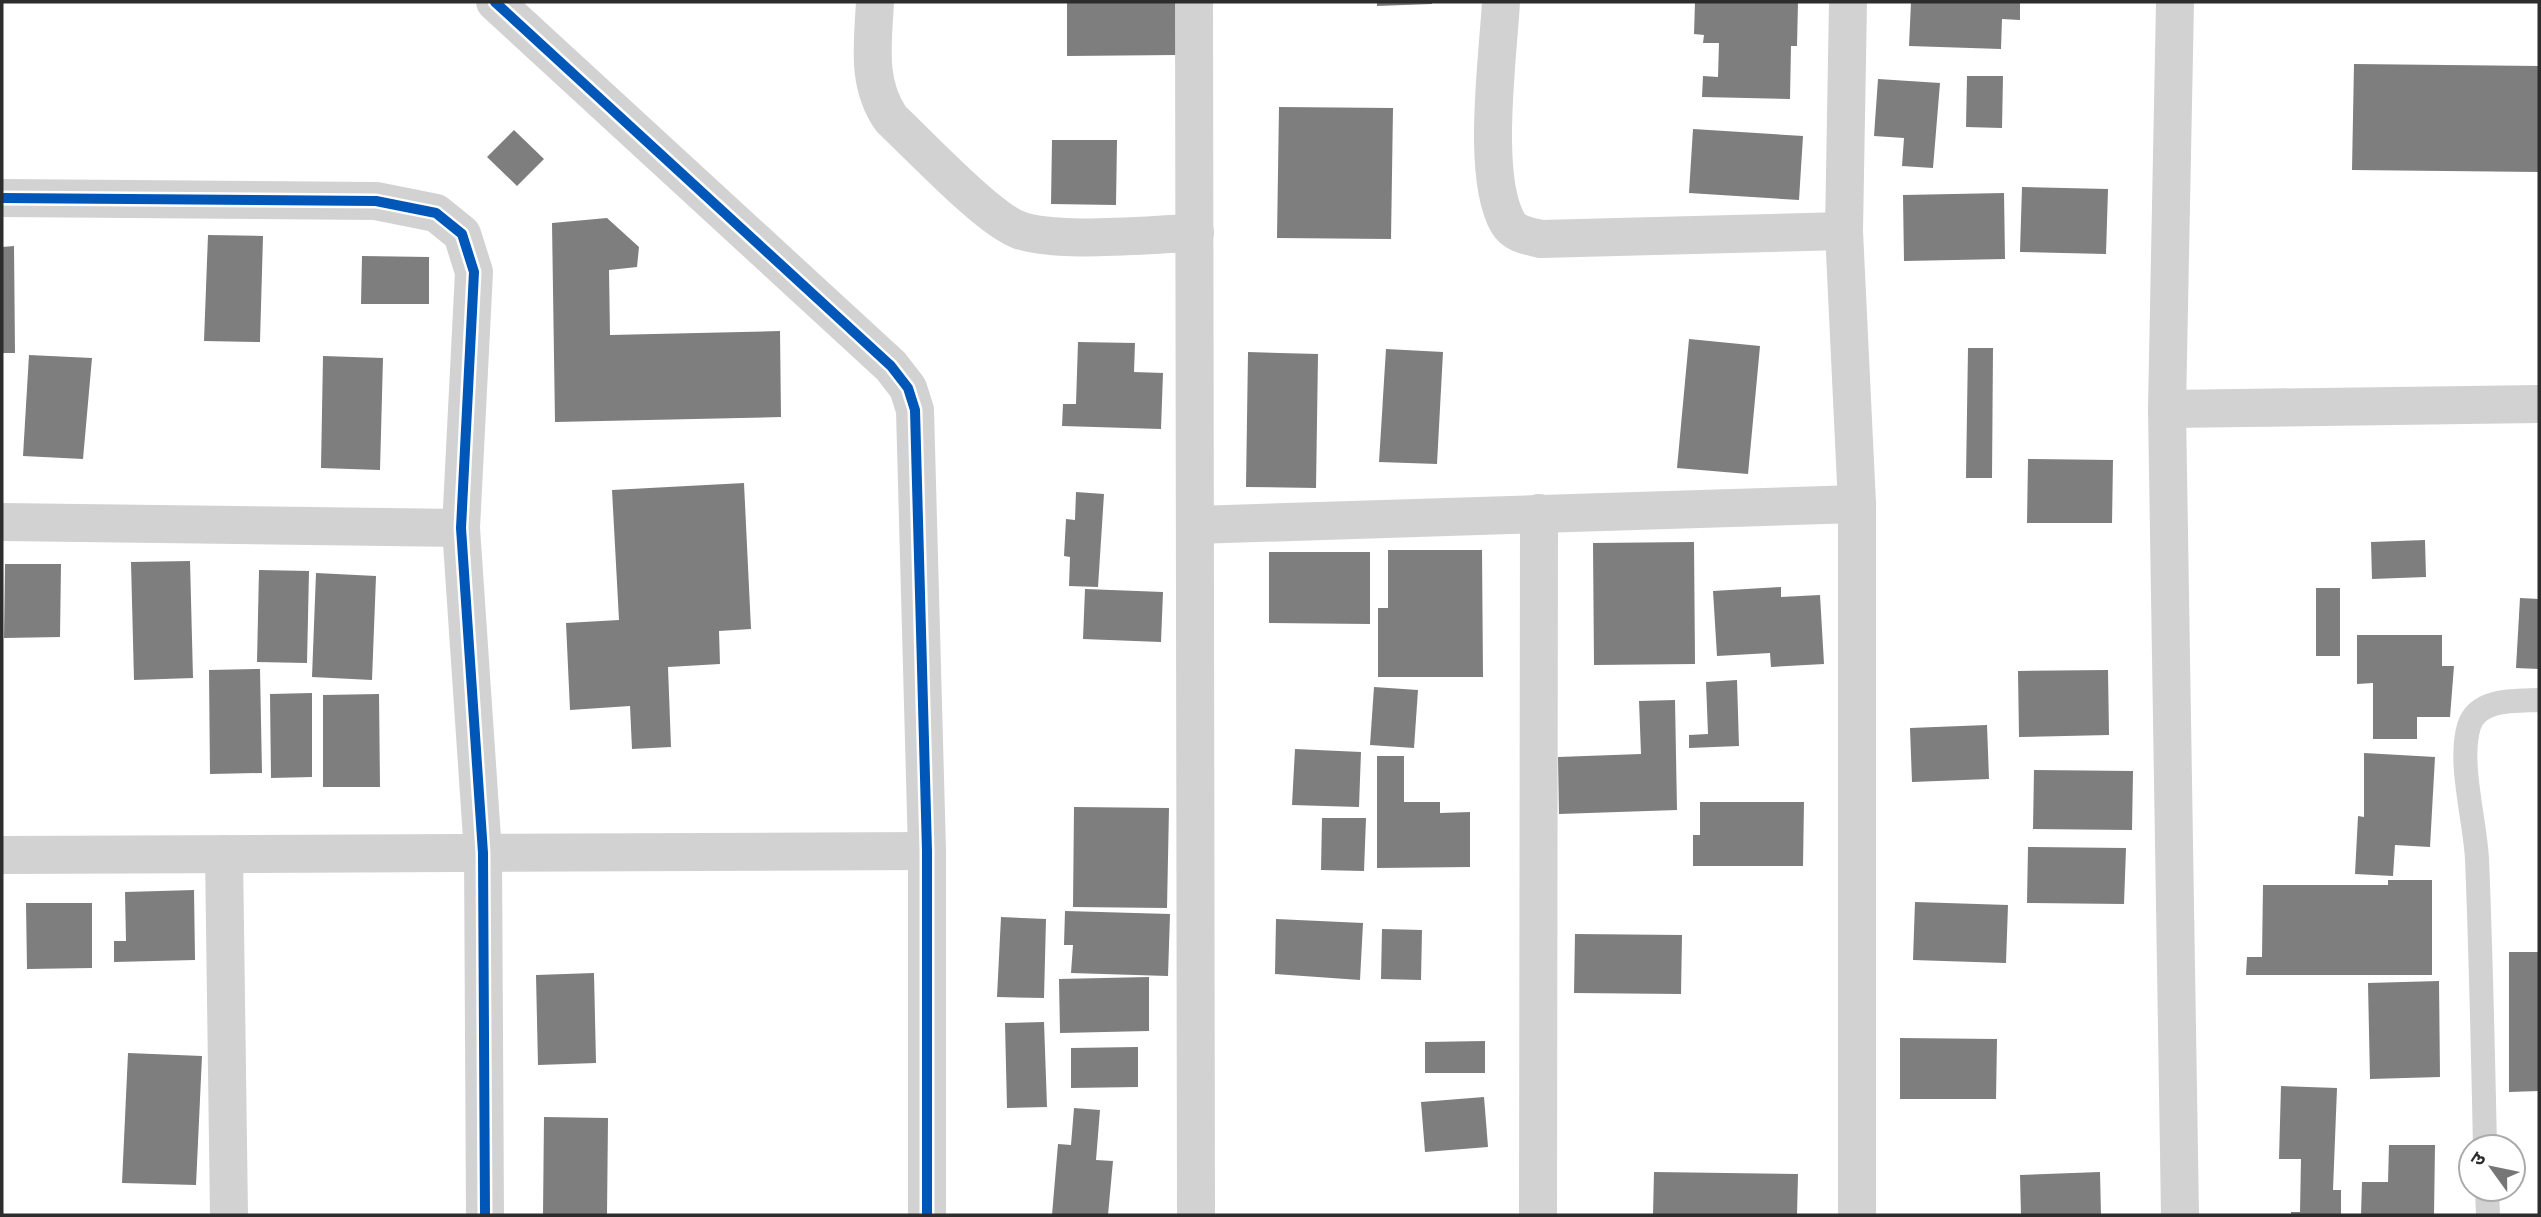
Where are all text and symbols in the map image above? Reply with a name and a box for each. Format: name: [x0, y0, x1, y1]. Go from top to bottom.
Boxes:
north arrow: [2457, 1133, 2527, 1203]
text: उ: [2465, 1147, 2491, 1170]

